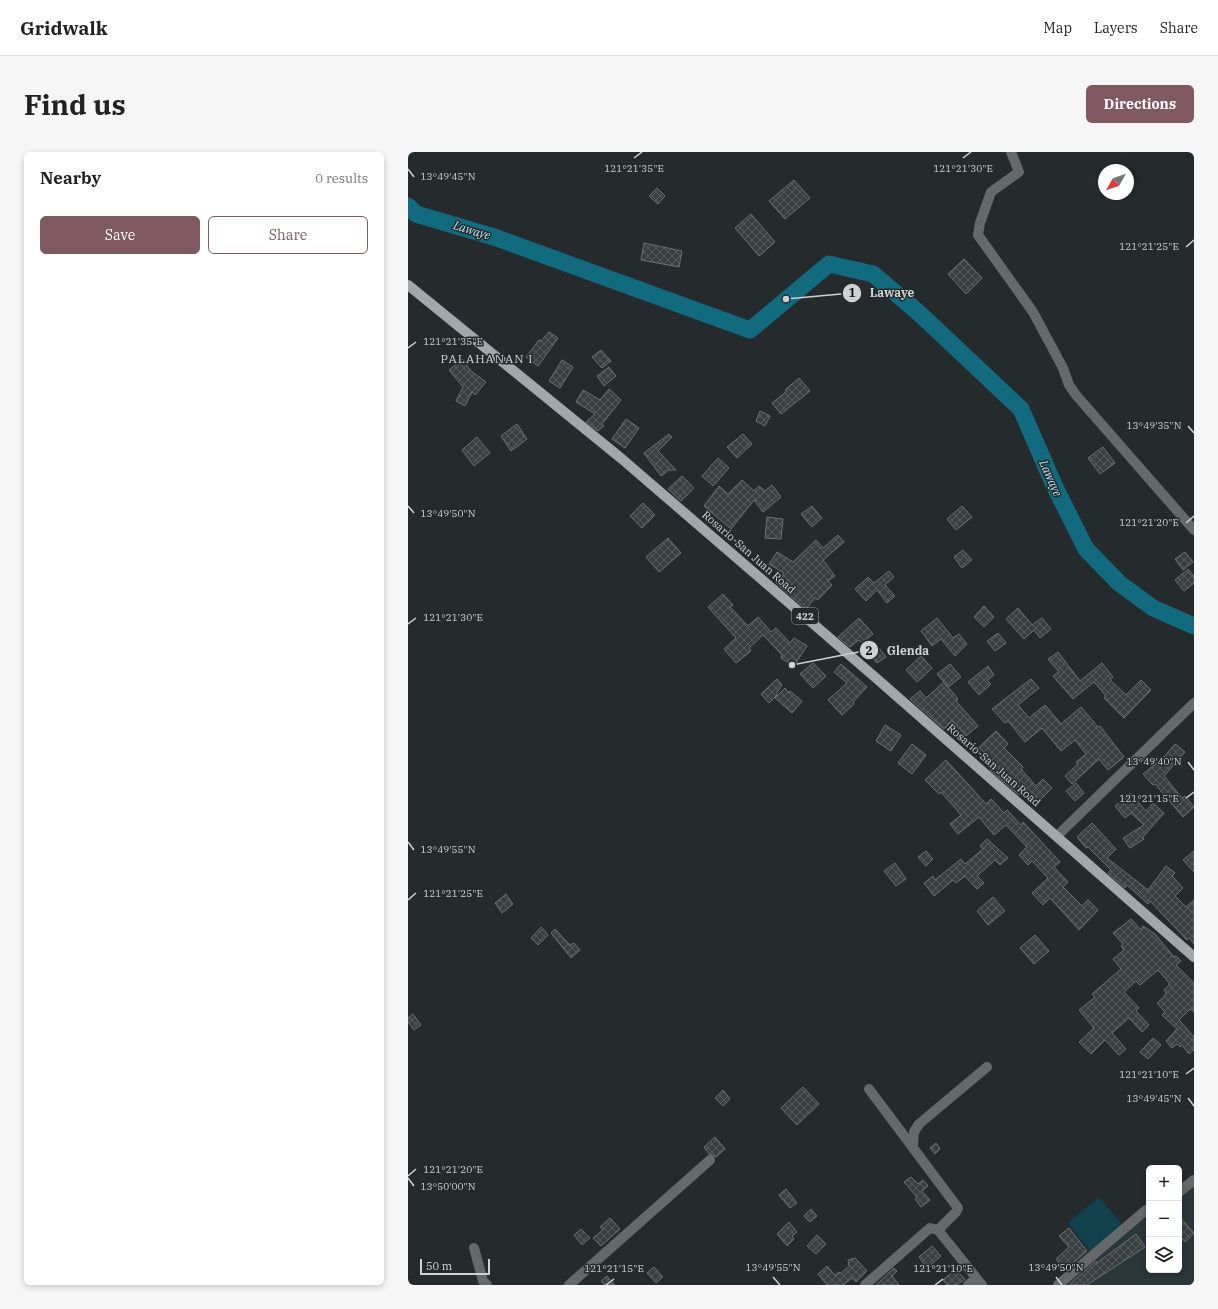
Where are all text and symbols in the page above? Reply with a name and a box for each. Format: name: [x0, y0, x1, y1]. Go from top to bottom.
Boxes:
text: Gridwalk: [20, 16, 107, 40]
text: Map: [1044, 19, 1072, 37]
text: Layers: [1094, 19, 1138, 37]
text: Share: [1160, 19, 1198, 37]
button: Directions: [1086, 85, 1194, 123]
text: Find us: [24, 86, 126, 123]
text: 121°21'35"E: [604, 162, 664, 175]
text: 121°21'30"E: [933, 162, 993, 175]
north arrow: [1098, 164, 1134, 200]
text: Nearby: [40, 167, 101, 189]
text: 0 results: [315, 170, 368, 187]
text: 13°49'45"N: [421, 170, 476, 183]
button: Save: [40, 216, 200, 254]
button: Share: [208, 216, 368, 254]
water label: Lawaye: [451, 217, 493, 243]
text: 121°21'25"E: [1119, 240, 1179, 253]
callout: Lawaye: [842, 281, 922, 305]
text: 1: [848, 285, 856, 300]
text: Lawaye: [870, 285, 914, 300]
text: 121°21'35"E: [423, 335, 483, 348]
district label: PALAHANAN I: [440, 351, 534, 366]
text: 13°49'35"N: [1127, 419, 1182, 432]
water label: Lawaye: [1036, 457, 1066, 499]
text: 13°49'50"N: [421, 507, 476, 520]
street label: Rosario-San Juan Road: [699, 508, 799, 597]
text: 121°21'20"E: [1119, 516, 1179, 529]
road number: 422: [792, 608, 818, 624]
text: 121°21'30"E: [423, 611, 483, 624]
callout: Glenda: [859, 638, 937, 662]
text: 2: [865, 643, 873, 658]
text: Glenda: [887, 643, 929, 658]
street label: Rosario-San Juan Road: [944, 721, 1044, 810]
text: 13°49'40"N: [1127, 755, 1182, 768]
text: 121°21'15"E: [1119, 792, 1179, 805]
text: 13°49'55"N: [421, 843, 476, 856]
text: 121°21'25"E: [423, 887, 483, 900]
text: 121°21'10"E: [1119, 1068, 1179, 1081]
text: 13°49'45"N: [1127, 1092, 1182, 1105]
text: 121°21'20"E: [423, 1163, 483, 1176]
map controls: [1146, 1165, 1182, 1273]
button: +: [1146, 1165, 1182, 1201]
text: 13°50'00"N: [421, 1180, 476, 1193]
button: −: [1146, 1201, 1182, 1237]
button: layers: [1146, 1237, 1182, 1273]
scale bar: [420, 1257, 490, 1276]
text: 50 m: [426, 1259, 452, 1273]
text: 13°49'55"N: [746, 1261, 801, 1274]
text: 13°49'50"N: [1029, 1261, 1084, 1274]
text: 121°21'15"E: [584, 1262, 644, 1275]
text: 121°21'10"E: [913, 1262, 973, 1275]

